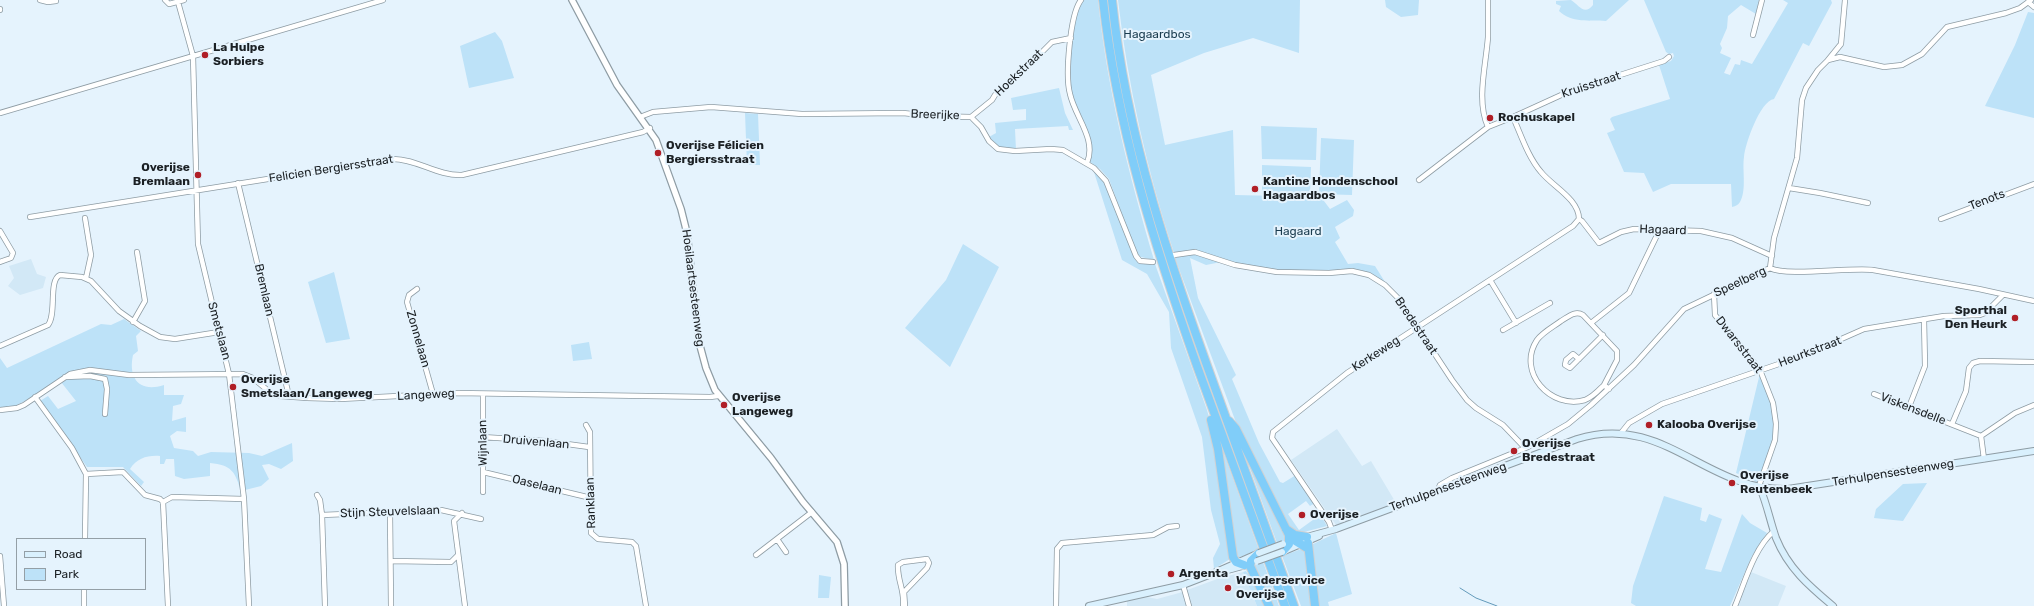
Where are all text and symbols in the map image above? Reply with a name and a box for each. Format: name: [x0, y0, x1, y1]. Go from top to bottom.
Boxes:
park label: Hagaardbos: [1123, 28, 1191, 42]
place label: La Hulpe Sorbiers: [213, 41, 265, 69]
street label: Hoekstraat: [992, 46, 1046, 100]
marker: La Hulpe Sorbiers: [200, 50, 210, 60]
street label: Kruisstraat: [1560, 69, 1622, 101]
street label: Breerijke: [910, 107, 960, 123]
place label: Rochuskapel: [1498, 111, 1575, 125]
marker: Rochuskapel: [1485, 113, 1495, 123]
place label: Overijse Félicien Bergiersstraat: [666, 139, 764, 167]
marker: Overijse Félicien Bergiersstraat: [653, 148, 663, 158]
street label: Felicien Bergiersstraat: [268, 152, 394, 186]
place label: Overijse Bremlaan: [133, 161, 190, 189]
marker: Overijse Bremlaan: [193, 170, 203, 180]
place label: Kantine Hondenschool Hagaardbos: [1263, 175, 1398, 203]
marker: Kantine Hondenschool Hagaardbos: [1250, 184, 1260, 194]
street label: Tenots: [1967, 187, 2007, 213]
street label: Hagaard: [1639, 222, 1687, 238]
park label: Hagaard: [1274, 225, 1322, 239]
street label: Hoeilaartsesteenweg: [679, 229, 707, 347]
street label: Bremlaan: [251, 262, 277, 318]
street label: Speelberg: [1711, 264, 1769, 300]
street label: Bredestraat: [1392, 295, 1440, 357]
street label: Smetslaan: [204, 301, 234, 361]
place label: Sporthal Den Heurk: [1945, 304, 2007, 332]
street label: Zonnelaan: [403, 309, 433, 369]
marker: Sporthal Den Heurk: [2010, 313, 2020, 323]
street label: Dwarsstraat: [1712, 314, 1766, 376]
street label: Kerkeweg: [1349, 333, 1403, 375]
street label: Heurkstraat: [1776, 333, 1844, 371]
place label: Overijse Smetslaan/Langeweg: [241, 373, 373, 401]
marker: Overijse Smetslaan/Langeweg: [228, 382, 238, 392]
street label: Langeweg: [397, 386, 455, 404]
street label: Viskensdelle: [1878, 390, 1948, 428]
place label: Overijse Langeweg: [732, 391, 793, 419]
marker: Overijse Langeweg: [719, 400, 729, 410]
place label: Kalooba Overijse: [1657, 418, 1756, 432]
street label: Wijnlaan: [475, 420, 491, 466]
marker: Kalooba Overijse: [1644, 420, 1654, 430]
street label: Druivenlaan: [502, 432, 570, 452]
place label: Overijse Bredestraat: [1522, 437, 1595, 465]
marker: Overijse Bredestraat: [1509, 446, 1519, 456]
street label: Terhulpensesteenweg: [1831, 456, 1955, 490]
street label: Terhulpensesteenweg: [1388, 459, 1508, 515]
place label: Overijse Reutenbeek: [1740, 469, 1812, 497]
street label: Oaselaan: [511, 472, 563, 498]
street label: Ranklaan: [583, 477, 599, 529]
marker: Overijse Reutenbeek: [1727, 478, 1737, 488]
street label: Stijn Steuvelslaan: [340, 503, 440, 521]
place label: Overijse: [1310, 508, 1359, 522]
marker: Overijse: [1297, 510, 1307, 520]
legend: [16, 538, 146, 590]
text: Road: [54, 547, 82, 561]
text: Park: [54, 567, 79, 581]
place label: Argenta: [1179, 567, 1228, 581]
marker: Argenta: [1166, 569, 1176, 579]
place label: Wonderservice Overijse: [1236, 574, 1325, 602]
marker: Wonderservice Overijse: [1223, 583, 1233, 593]

